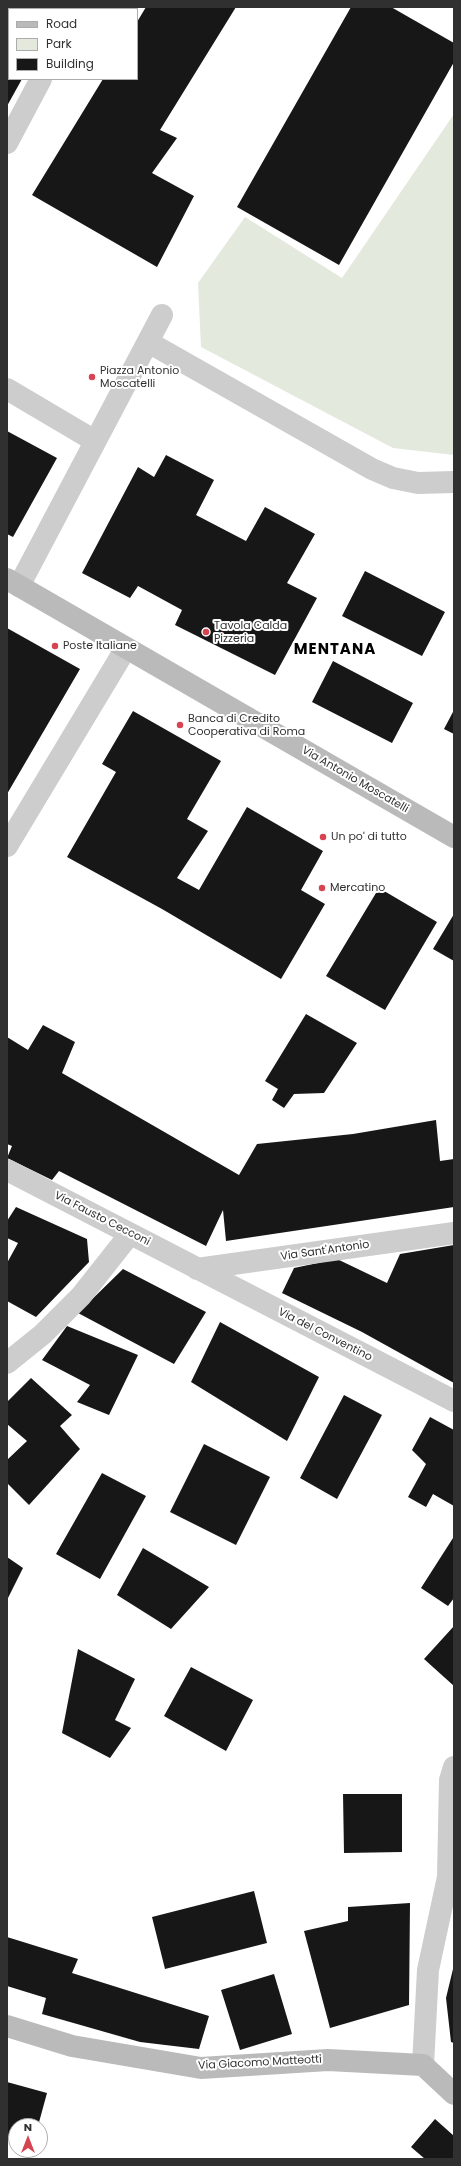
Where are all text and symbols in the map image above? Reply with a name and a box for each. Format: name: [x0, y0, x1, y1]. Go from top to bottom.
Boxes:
legend: [8, 8, 138, 80]
text: Road: [46, 15, 77, 32]
text: Park: [46, 35, 72, 52]
text: Building: [46, 55, 94, 72]
place label: Piazza Antonio Moscatelli: [100, 364, 179, 390]
marker: Piazza Antonio Moscatelli: [87, 372, 97, 382]
place label: Tavola Calda Pizzeria: [214, 619, 287, 645]
marker: Tavola Calda Pizzeria: [201, 627, 211, 637]
place label: Poste Italiane: [63, 639, 137, 653]
marker: Poste Italiane: [50, 641, 60, 651]
district label: MENTANA: [294, 641, 376, 659]
place label: Banca di Credito Cooperativa di Roma: [188, 712, 305, 738]
marker: Banca di Credito Cooperativa di Roma: [175, 720, 185, 730]
street label: Via Antonio Moscatelli: [299, 744, 411, 816]
place label: Un po' di tutto: [331, 830, 407, 844]
marker: Un po' di tutto: [318, 832, 328, 842]
place label: Mercatino: [330, 881, 385, 895]
marker: Mercatino: [317, 883, 327, 893]
street label: Via Fausto Cecconi: [52, 1189, 152, 1249]
street label: Via Sant'Antonio: [280, 1238, 370, 1264]
street label: Via del Conventino: [276, 1306, 374, 1364]
street label: Via Giacomo Matteotti: [198, 2053, 322, 2073]
north arrow: [8, 2118, 48, 2158]
text: N: [24, 2119, 32, 2135]

